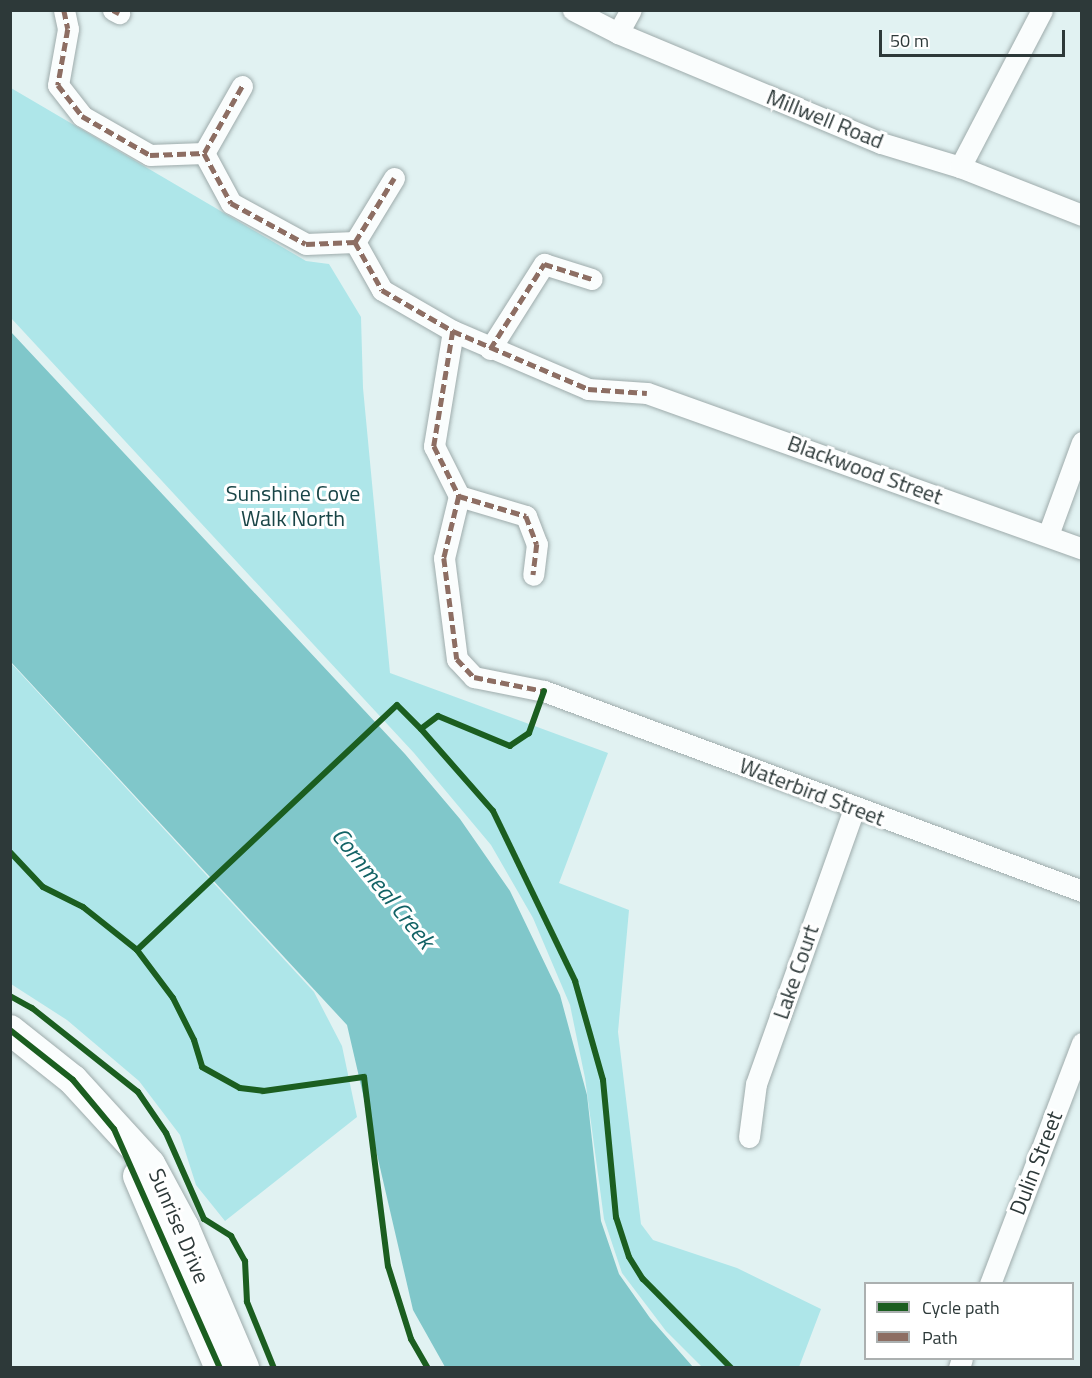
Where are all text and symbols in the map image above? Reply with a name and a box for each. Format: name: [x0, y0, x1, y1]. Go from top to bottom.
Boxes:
scale bar: [882, 18, 1068, 56]
text: 50 m: [890, 27, 929, 54]
street label: Millwell Road: [763, 84, 887, 154]
street label: Blackwood Street: [784, 430, 946, 510]
park label: Sunshine Cove Walk North: [226, 480, 360, 532]
street label: Waterbird Street: [736, 752, 888, 832]
water label: Cornmeal Creek: [325, 822, 441, 954]
street label: Lake Court: [768, 921, 824, 1023]
street label: Dulin Street: [1004, 1107, 1068, 1219]
street label: Sunrise Drive: [143, 1165, 215, 1287]
legend: [864, 1282, 1074, 1360]
text: Cycle path: [922, 1294, 1000, 1321]
text: Path: [922, 1324, 958, 1351]

